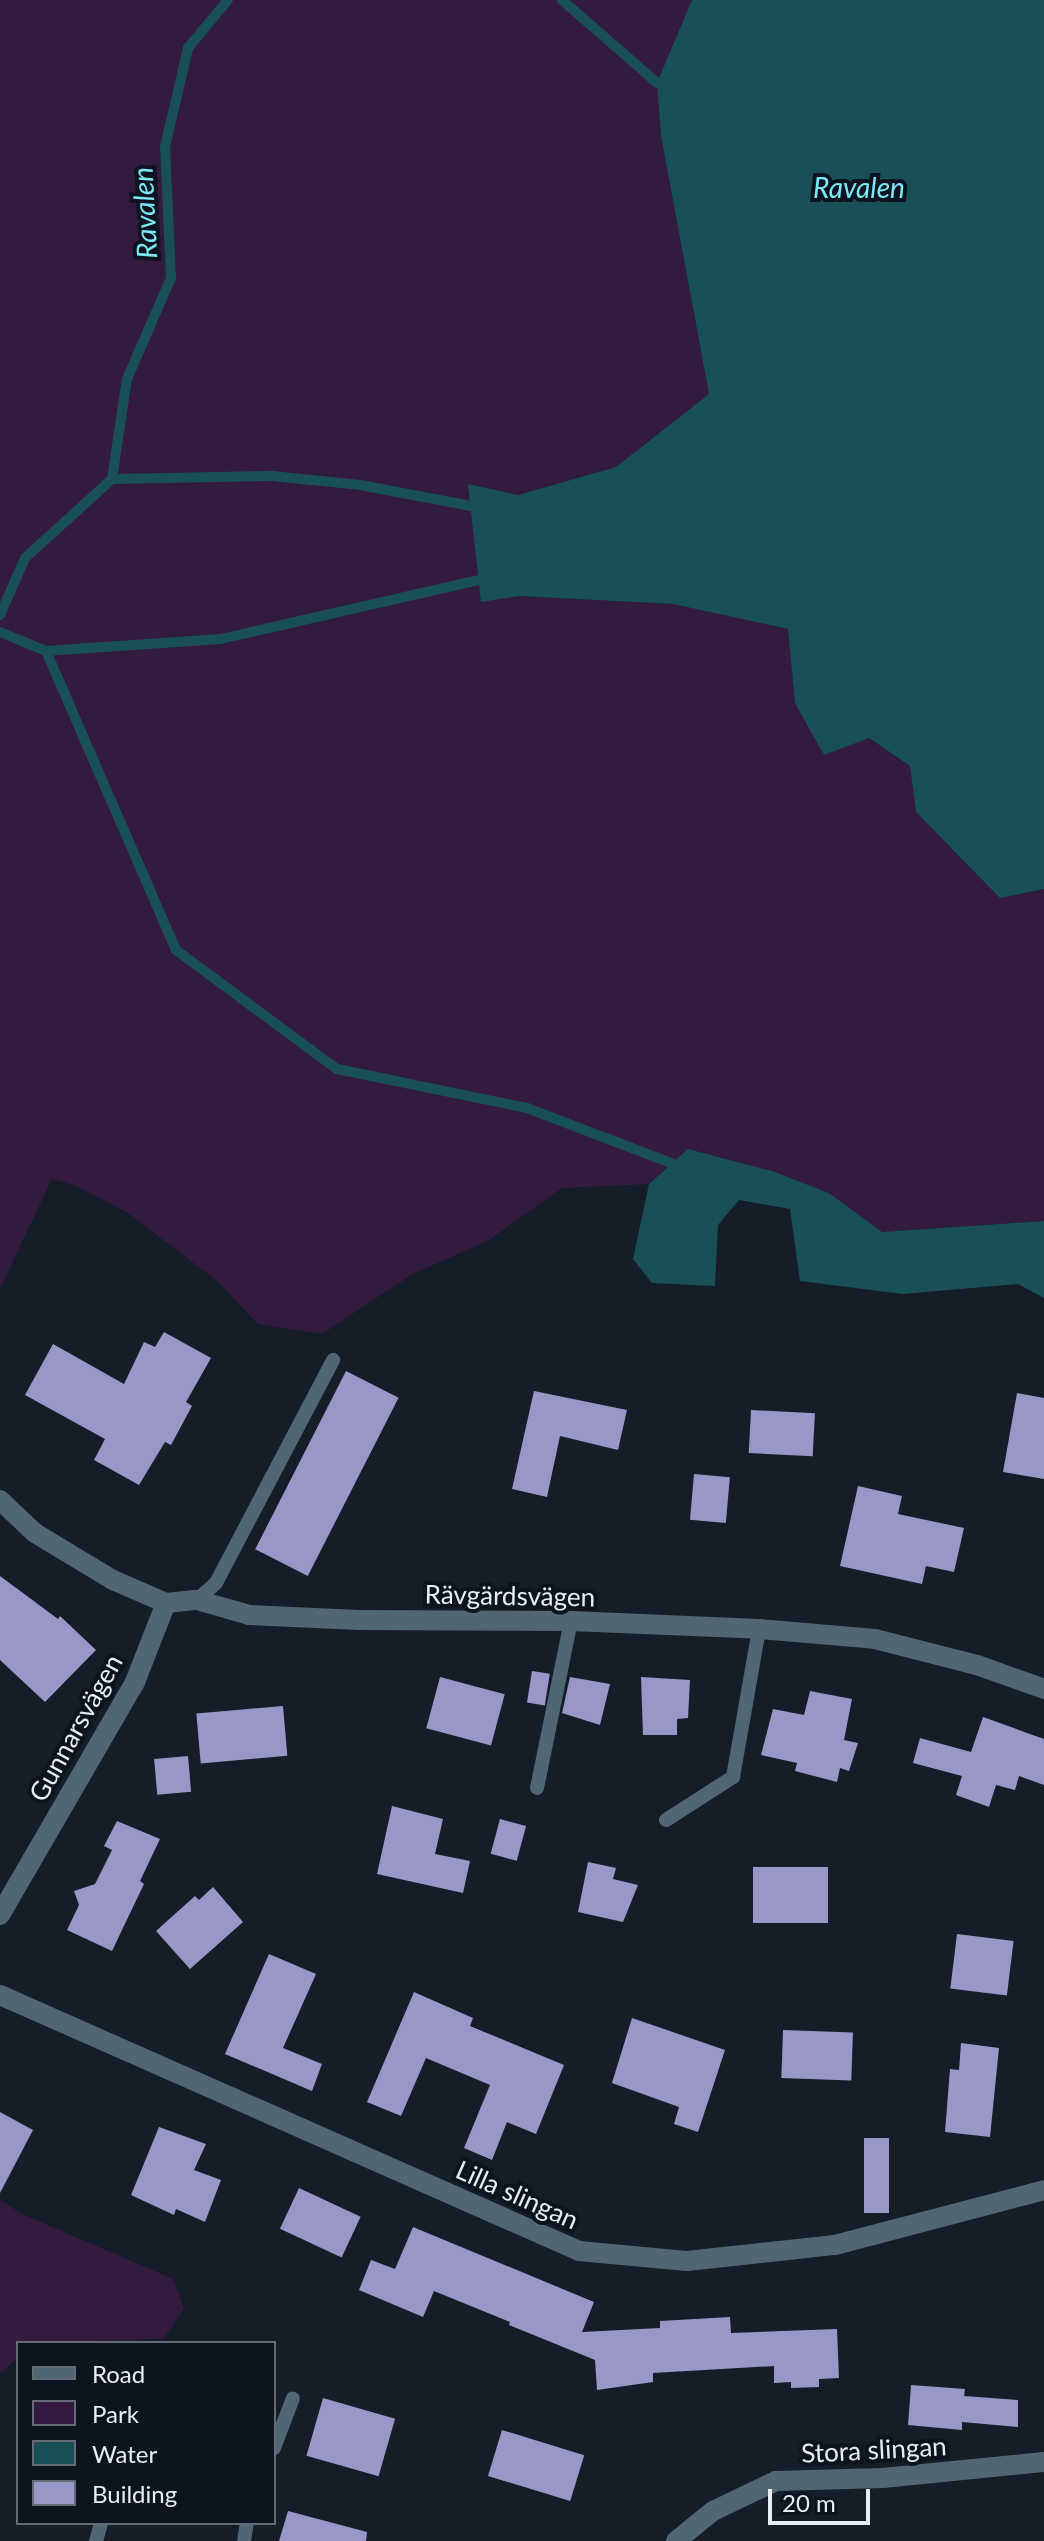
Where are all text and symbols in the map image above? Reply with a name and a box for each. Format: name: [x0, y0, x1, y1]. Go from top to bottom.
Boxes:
water label: Ravalen: [125, 166, 163, 260]
water label: Ravalen: [813, 170, 905, 204]
street label: Rävgärdsvägen: [425, 1579, 595, 1613]
street label: Gunnarsvägen: [23, 1649, 129, 1807]
street label: Lilla slingan: [451, 2154, 583, 2236]
legend: [16, 2341, 276, 2525]
text: Road: [92, 2359, 145, 2388]
text: Park: [92, 2399, 139, 2428]
street label: Stora slingan: [801, 2431, 947, 2469]
text: Water: [92, 2439, 157, 2468]
scale bar: [772, 2473, 874, 2523]
text: Building: [92, 2479, 177, 2508]
text: 20 m: [782, 2488, 836, 2517]

